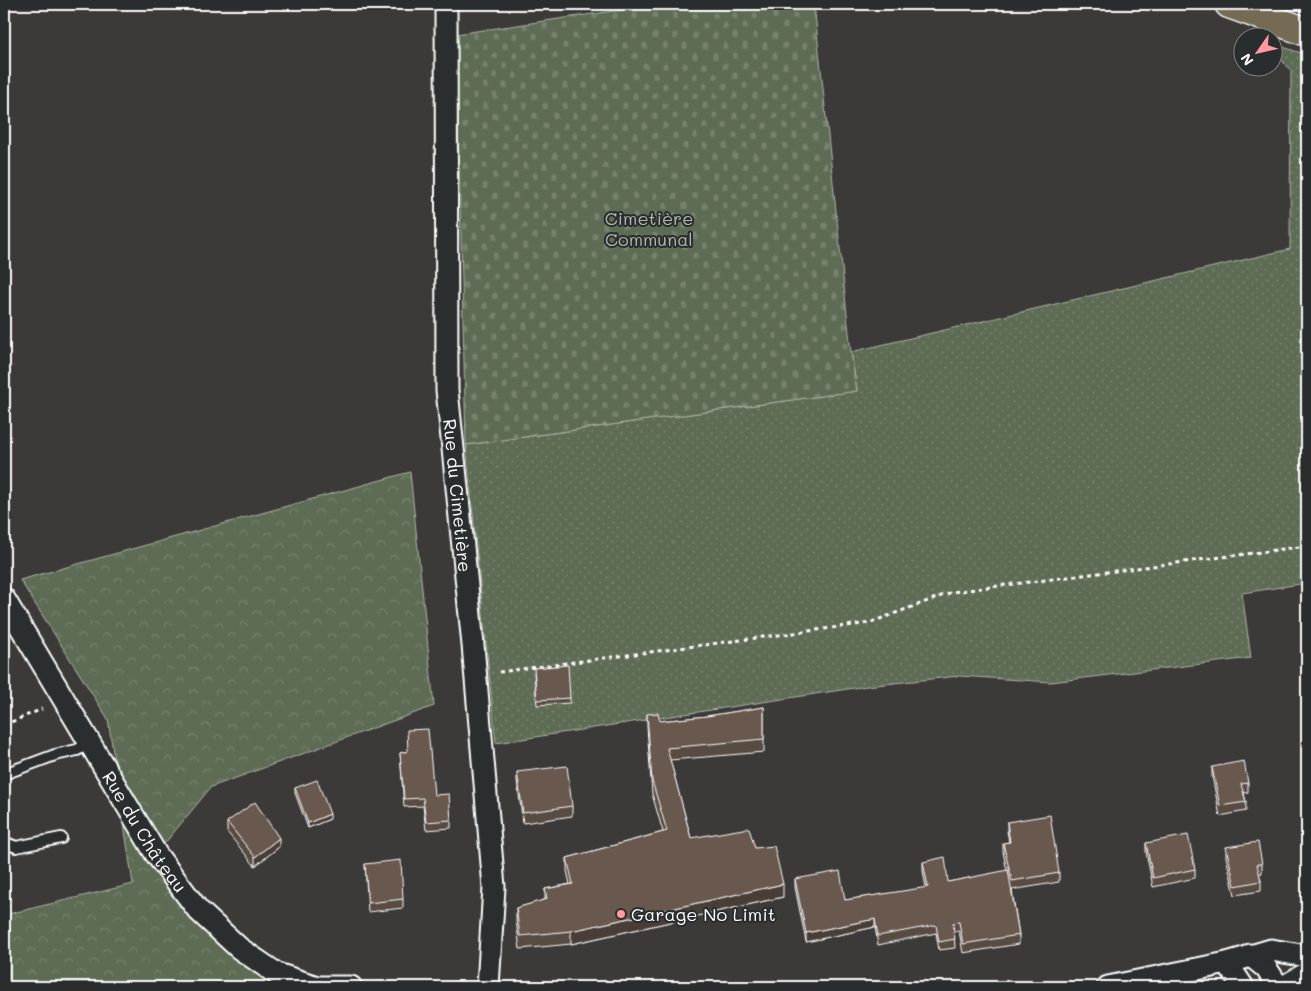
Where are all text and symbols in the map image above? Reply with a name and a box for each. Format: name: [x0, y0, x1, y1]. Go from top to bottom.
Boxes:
north arrow: [1234, 28, 1284, 78]
text: N: [1236, 50, 1258, 69]
park label: Cimetière Communal: [605, 206, 693, 251]
street label: Rue du Cimetière: [438, 418, 478, 573]
street label: Rue du Château: [97, 766, 193, 897]
place label: Garage No Limit: [631, 902, 776, 926]
marker: Garage No Limit: [615, 908, 627, 920]

